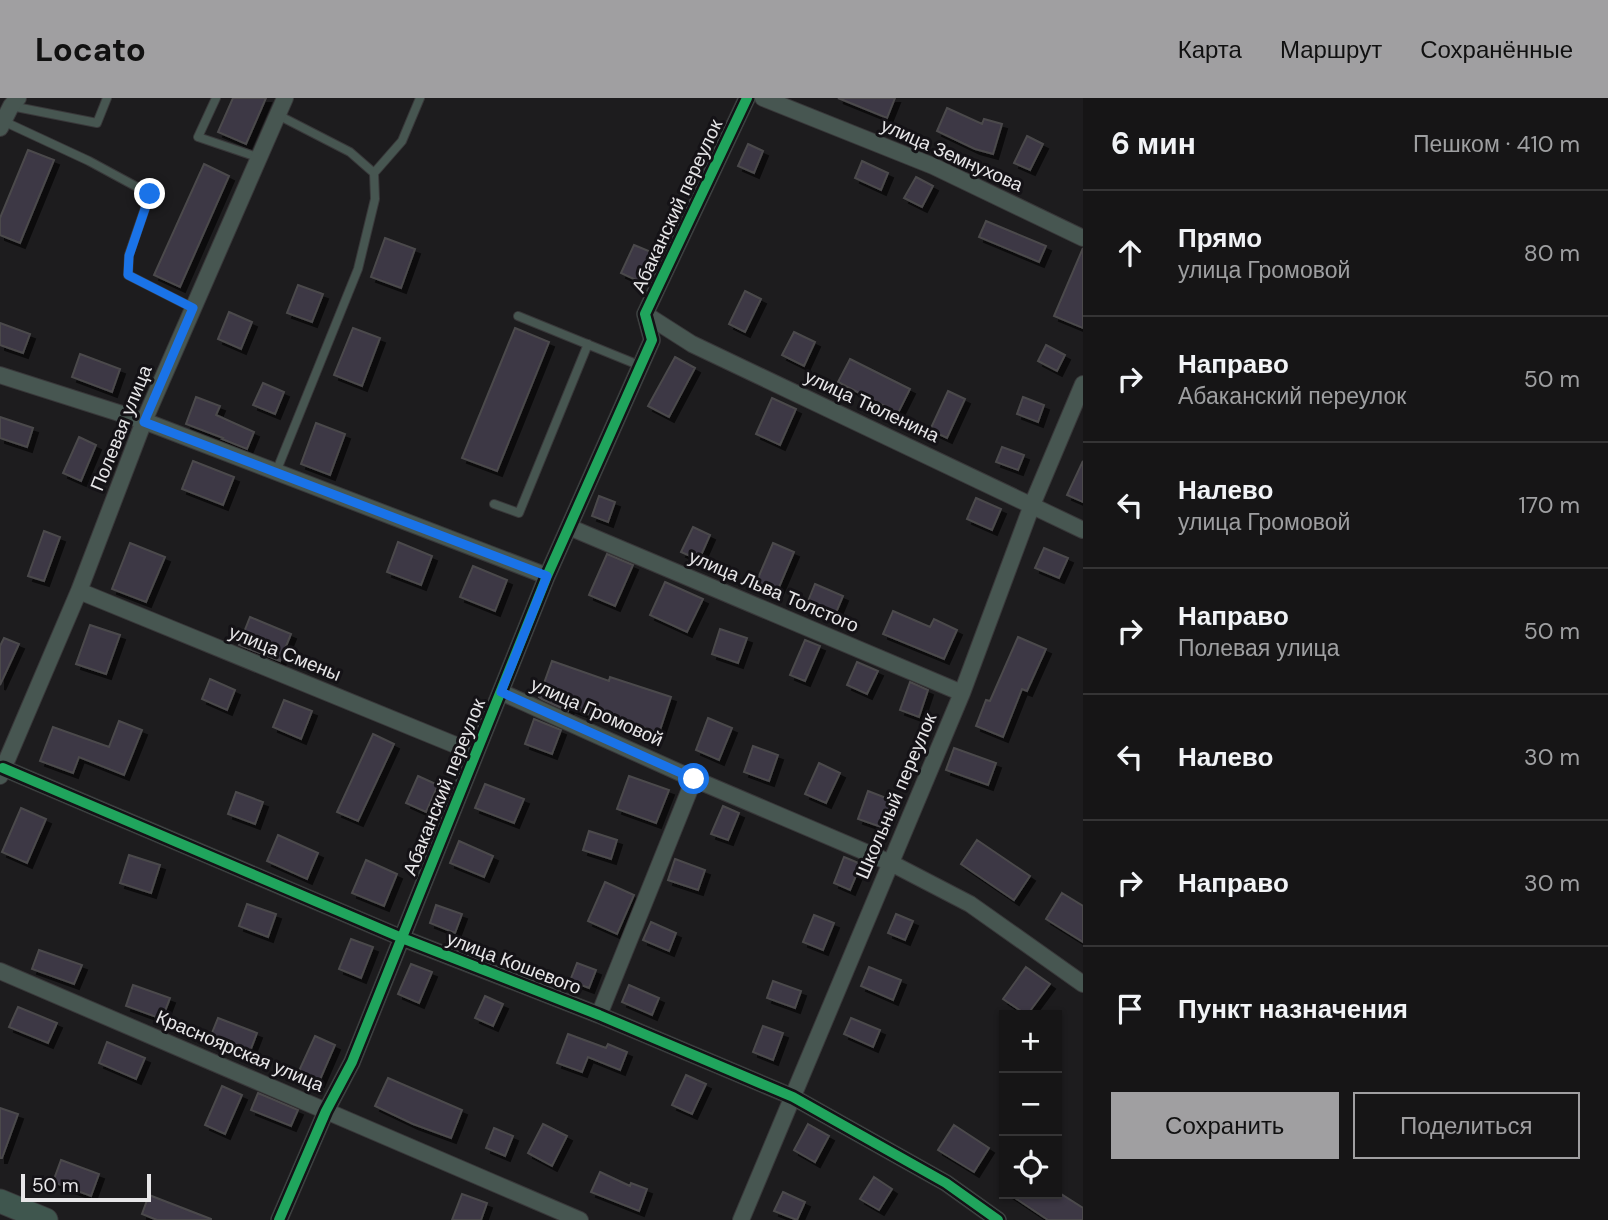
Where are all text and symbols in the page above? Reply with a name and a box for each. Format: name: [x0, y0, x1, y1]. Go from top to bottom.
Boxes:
text: Locato: [35, 28, 146, 71]
text: Карта: [1178, 34, 1242, 65]
text: Маршрут: [1280, 34, 1382, 65]
text: Сохранённые: [1420, 34, 1573, 65]
street label: улица Земнухова: [877, 113, 1027, 198]
street label: Абаканский переулок: [626, 115, 728, 297]
text: 6 мин: [1111, 124, 1196, 163]
text: Пешком · 410 m: [1413, 129, 1580, 159]
route end: [134, 178, 165, 209]
text: Прямо: [1178, 221, 1262, 255]
icon: ahead: [1111, 234, 1149, 272]
text: 80 m: [1524, 238, 1580, 268]
text: улица Громовой: [1178, 255, 1350, 285]
text: Направо: [1178, 347, 1289, 381]
icon: right: [1111, 360, 1149, 398]
street label: Полевая улица: [84, 361, 158, 495]
street label: улица Тюленина: [801, 364, 944, 448]
text: 50 m: [1524, 364, 1580, 394]
text: Абаканский переулок: [1178, 381, 1406, 411]
text: Налево: [1178, 473, 1273, 507]
icon: left: [1111, 486, 1149, 524]
text: 170 m: [1519, 490, 1580, 520]
text: улица Громовой: [1178, 507, 1350, 537]
street label: улица Льва Толстого: [685, 544, 863, 638]
text: Направо: [1178, 599, 1289, 633]
icon: right: [1111, 612, 1149, 650]
text: 50 m: [1524, 616, 1580, 646]
street label: улица Смены: [225, 619, 345, 687]
text: Полевая улица: [1178, 633, 1340, 663]
street label: улица Громовой: [527, 672, 667, 752]
street label: Абаканский переулок: [397, 694, 491, 879]
street label: Школьный переулок: [850, 709, 943, 883]
icon: left: [1111, 738, 1149, 776]
text: Налево: [1178, 740, 1273, 774]
text: 30 m: [1524, 742, 1580, 772]
route start: [678, 763, 709, 794]
icon: right: [1111, 864, 1149, 902]
text: Направо: [1178, 866, 1289, 900]
text: 30 m: [1524, 868, 1580, 898]
street label: улица Кошевого: [443, 926, 585, 1000]
icon: arrive: [1111, 990, 1149, 1028]
text: Пункт назначения: [1178, 992, 1408, 1026]
street label: Красноярская улица: [152, 1004, 328, 1098]
map controls: [999, 1010, 1062, 1199]
button: +: [999, 1010, 1062, 1073]
button: −: [999, 1073, 1062, 1136]
button: Сохранить: [1111, 1092, 1339, 1159]
button: Поделиться: [1353, 1092, 1580, 1159]
button: locate: [999, 1136, 1062, 1199]
scale bar: [21, 1171, 150, 1203]
text: 50 m: [32, 1173, 79, 1198]

